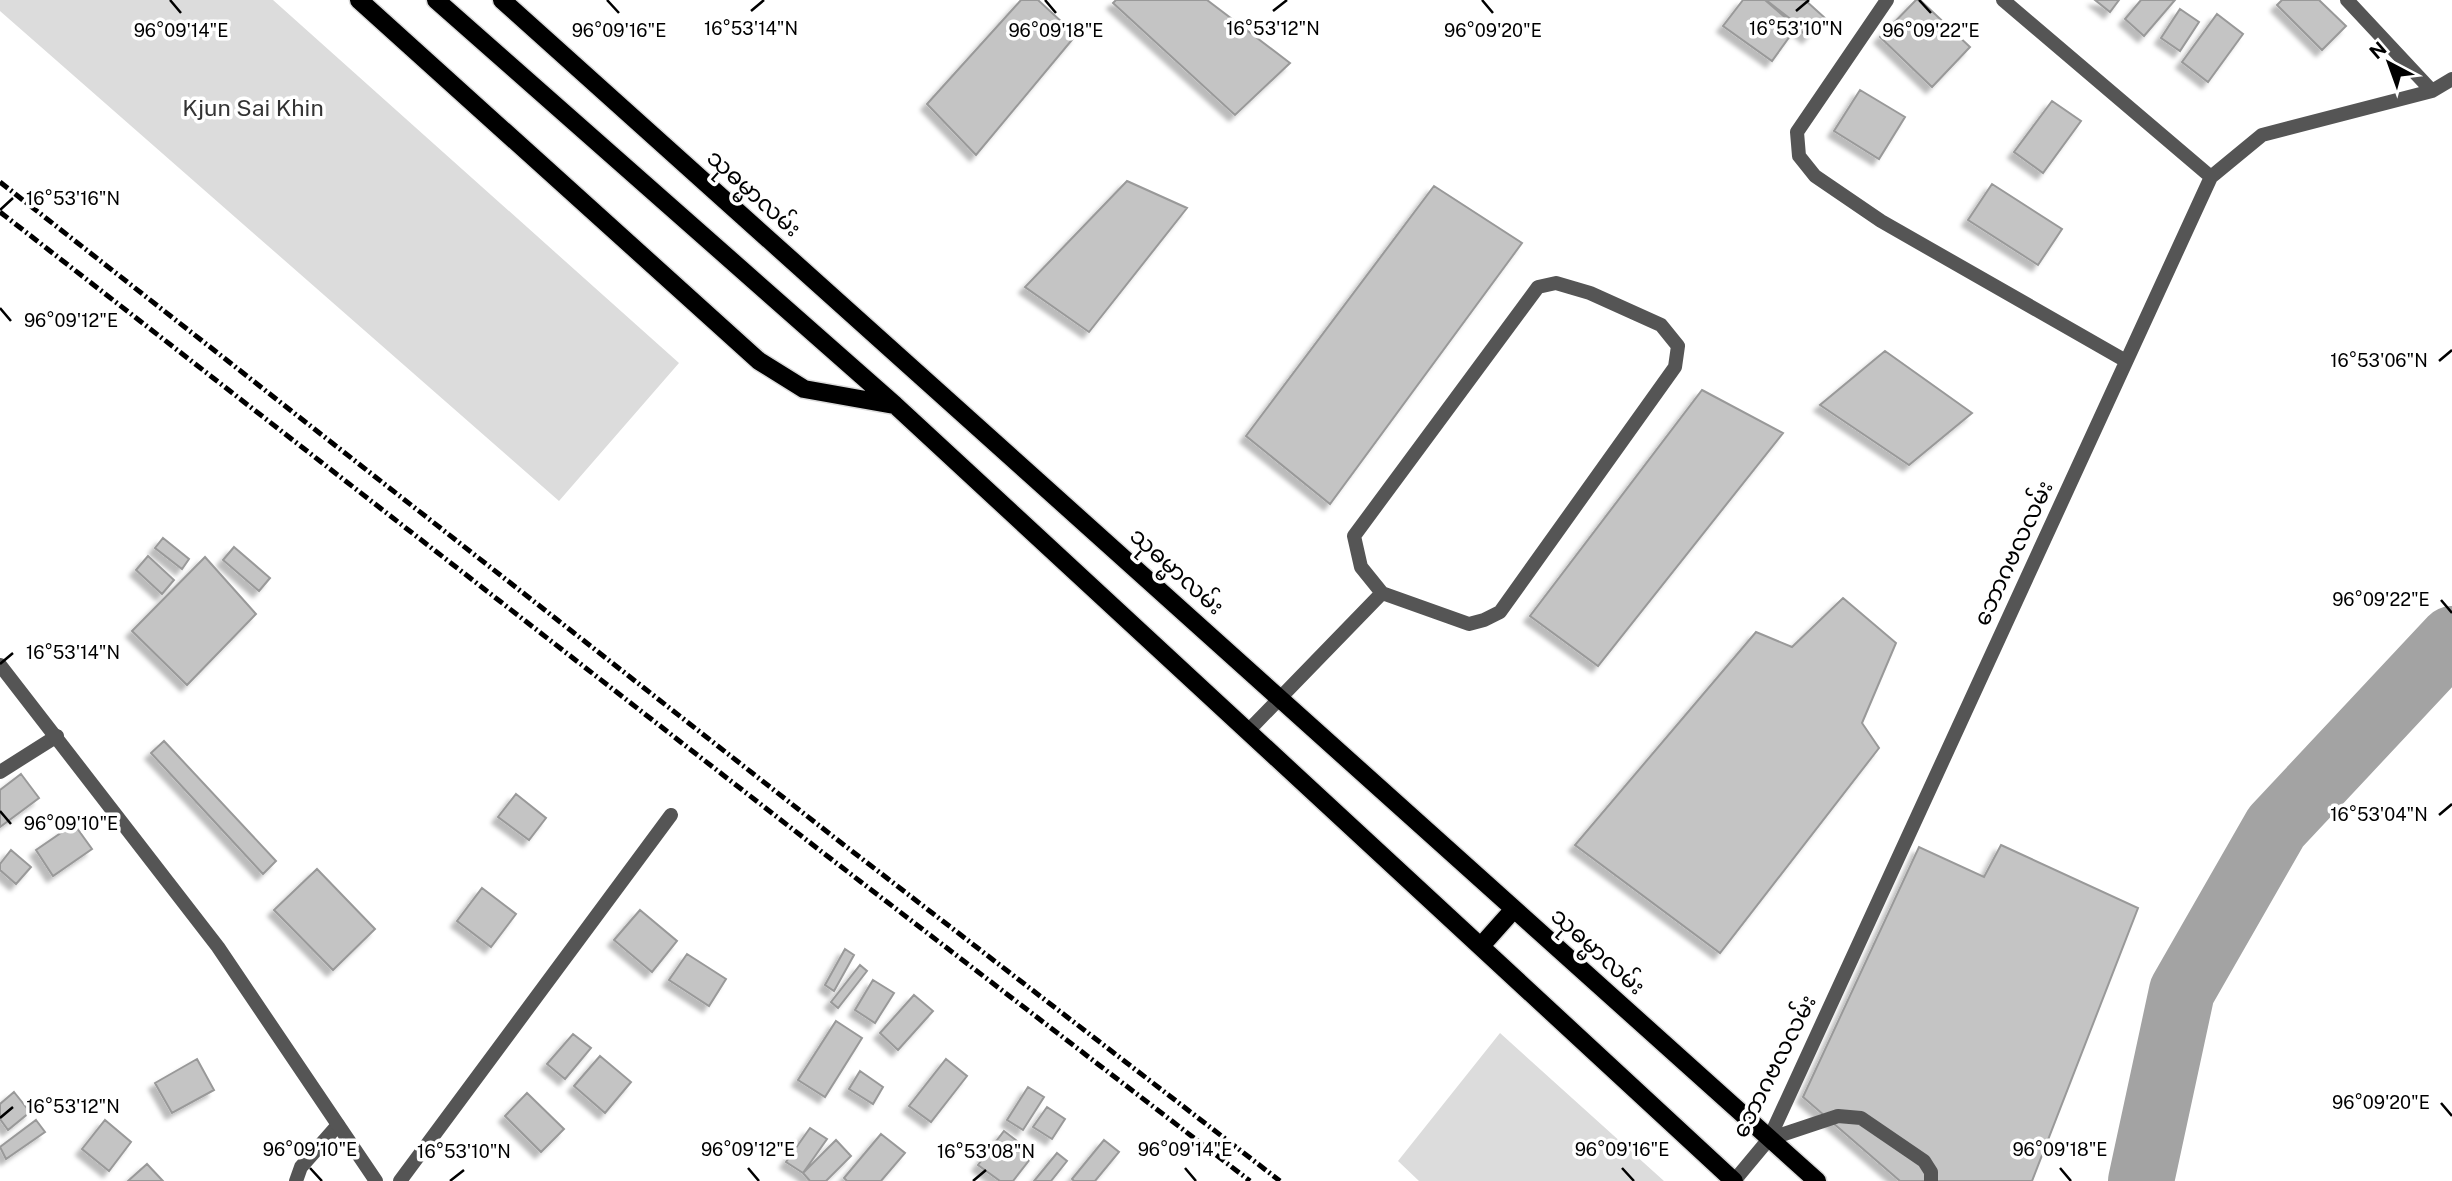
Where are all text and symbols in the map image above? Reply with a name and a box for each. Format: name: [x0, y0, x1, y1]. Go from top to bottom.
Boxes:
text: 16°53'14"N: [704, 18, 798, 39]
text: 16°53'12"N: [1226, 18, 1320, 39]
text: 16°53'10"N: [1749, 18, 1843, 39]
text: 96°09'14"E: [134, 20, 228, 41]
text: 96°09'16"E: [572, 20, 666, 41]
text: 96°09'18"E: [1008, 20, 1104, 41]
text: 96°09'20"E: [1444, 20, 1542, 41]
text: 96°09'22"E: [1882, 20, 1980, 41]
north arrow: [2354, 28, 2424, 98]
text: N: [2365, 37, 2391, 63]
park label: Kjun Sai Khin: [182, 94, 324, 121]
street label: သုဓမ္မာလမ်း: [698, 142, 808, 247]
text: 16°53'16"N: [26, 188, 120, 209]
text: 96°09'12"E: [24, 310, 118, 331]
text: 16°53'06"N: [2330, 350, 2428, 371]
street label: ဘောဂဗလလမ်း: [1965, 475, 2058, 630]
street label: သုဓမ္မာလမ်း: [1121, 520, 1231, 625]
text: 96°09'22"E: [2332, 589, 2430, 610]
text: 16°53'14"N: [26, 642, 120, 663]
text: 16°53'04"N: [2330, 804, 2428, 825]
text: 96°09'10"E: [24, 813, 118, 834]
street label: သုဓမ္မာလမ်း: [1542, 900, 1652, 1005]
street label: ဘောဂဗလလမ်း: [1724, 989, 1821, 1142]
text: 96°09'20"E: [2332, 1092, 2430, 1113]
text: 16°53'12"N: [26, 1096, 120, 1117]
text: 96°09'10"E: [263, 1139, 357, 1160]
text: 96°09'12"E: [701, 1139, 795, 1160]
text: 96°09'14"E: [1138, 1139, 1232, 1160]
text: 96°09'16"E: [1575, 1139, 1669, 1160]
text: 96°09'18"E: [2012, 1139, 2108, 1160]
text: 16°53'10"N: [417, 1141, 511, 1162]
text: 16°53'08"N: [937, 1141, 1035, 1162]

